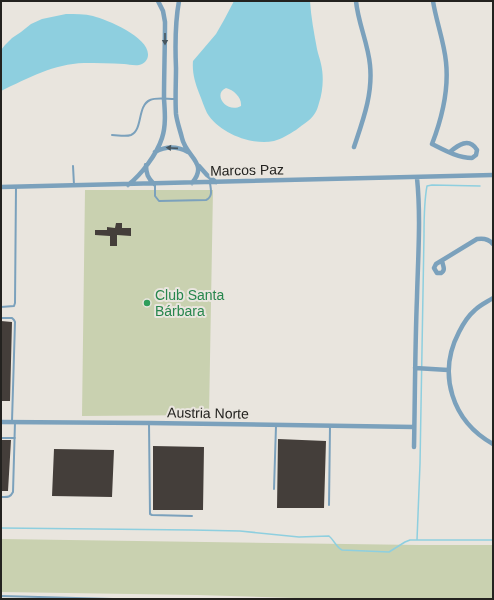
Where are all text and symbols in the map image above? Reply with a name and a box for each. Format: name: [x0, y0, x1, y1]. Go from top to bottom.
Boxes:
one-way arrow: [162, 33, 168, 46]
one-way arrow: [166, 145, 179, 152]
street label: Marcos Paz: [210, 161, 284, 179]
place label: Club Santa Bárbara: [155, 287, 224, 319]
marker: Club Santa Bárbara: [142, 298, 152, 308]
street label: Austria Norte: [167, 404, 249, 422]

